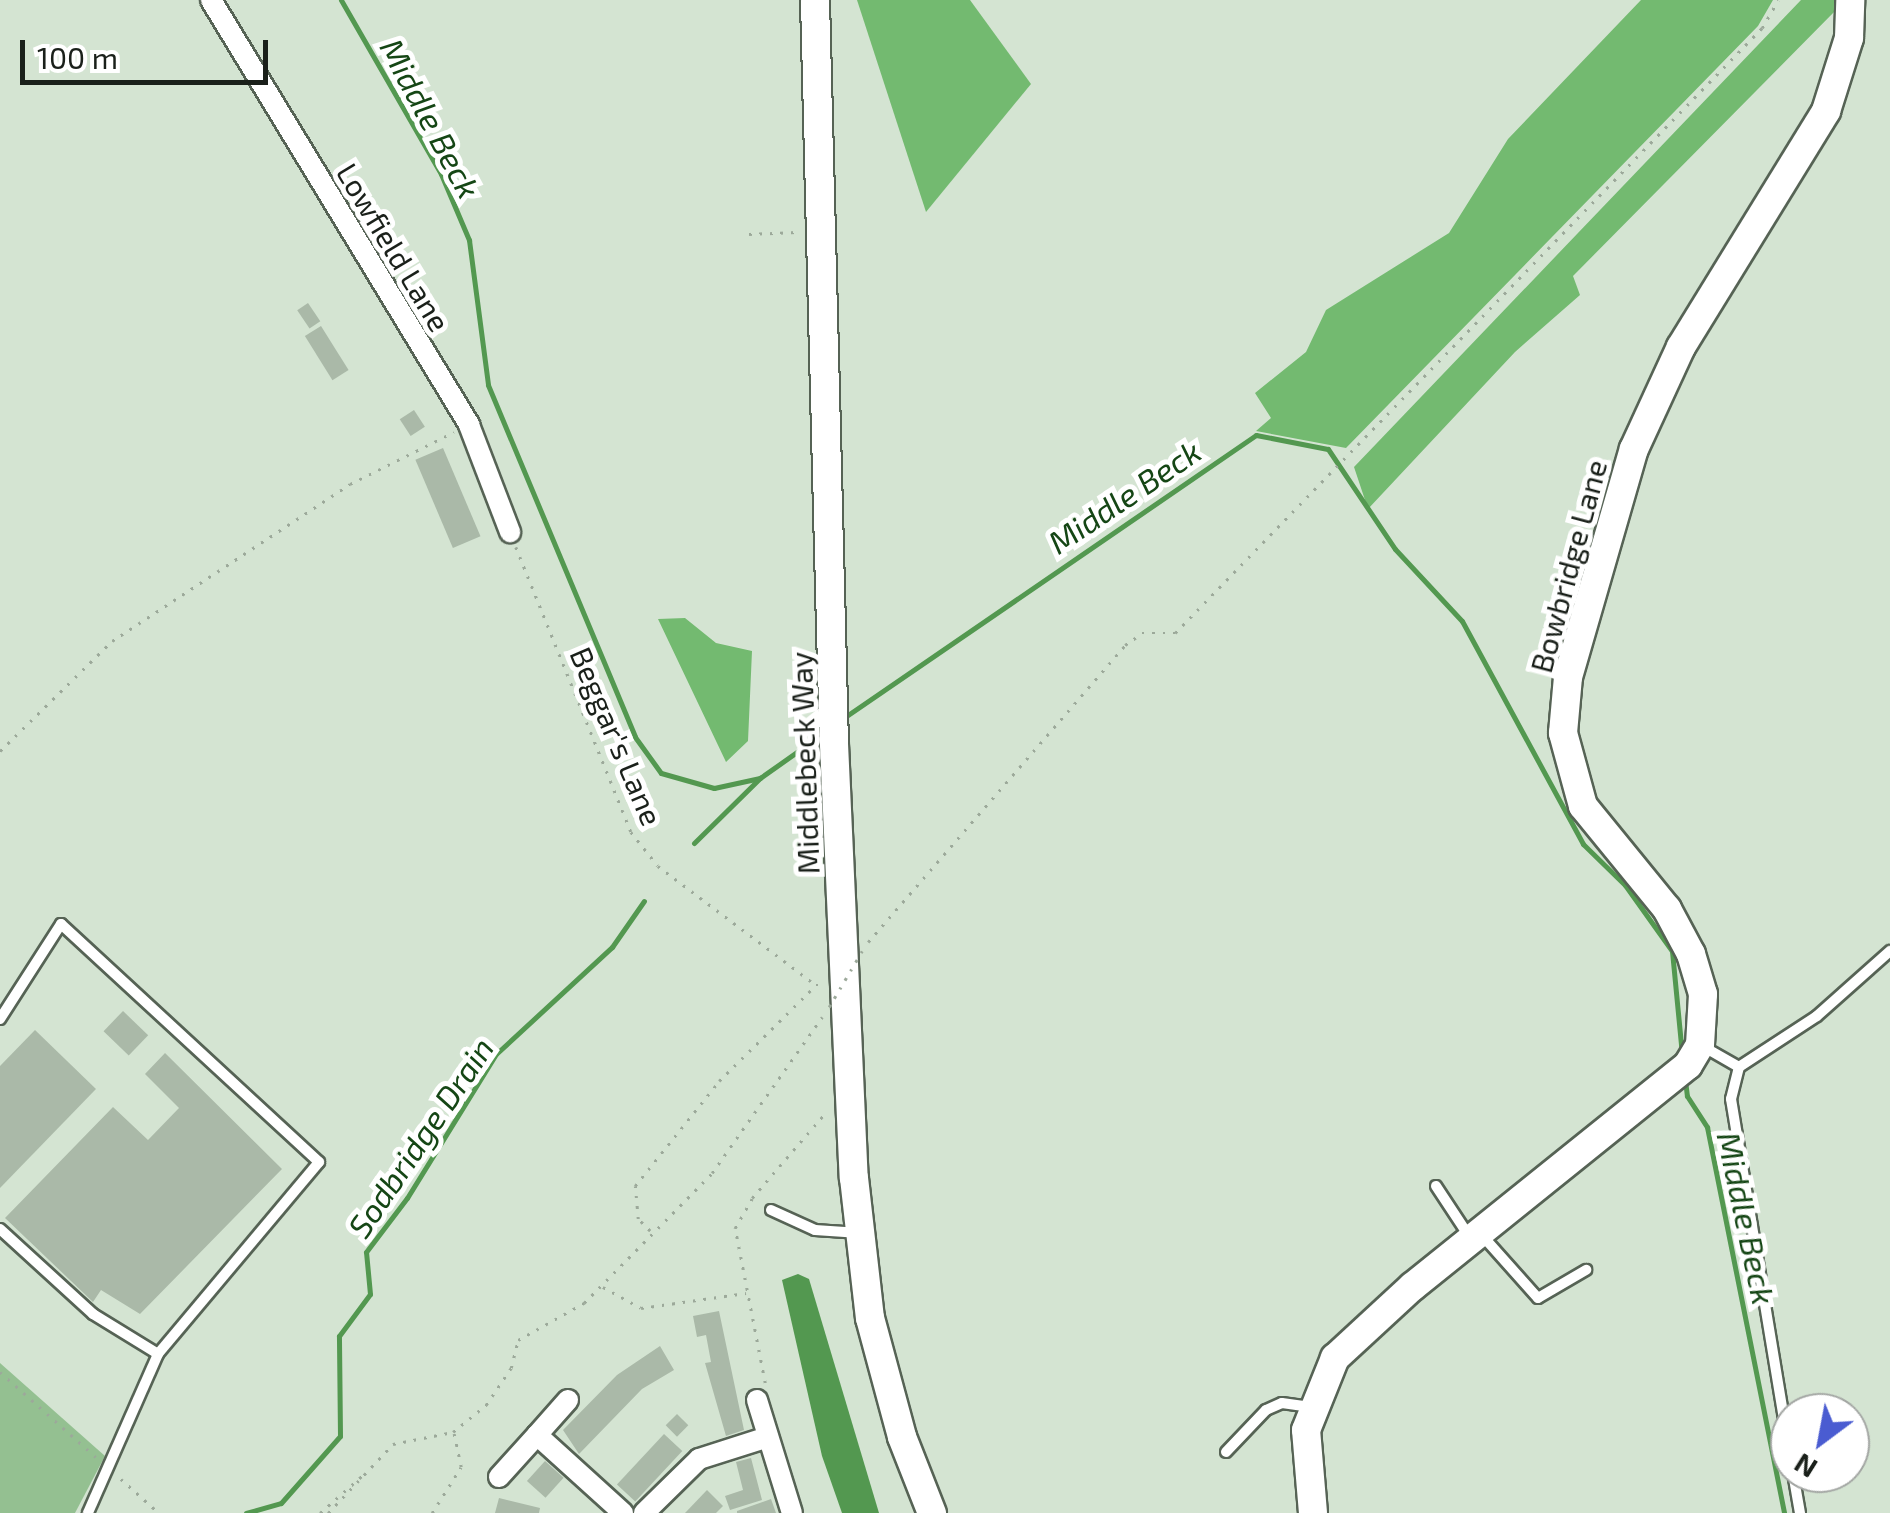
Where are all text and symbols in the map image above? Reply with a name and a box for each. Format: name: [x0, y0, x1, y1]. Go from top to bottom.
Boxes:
scale bar: [25, 20, 272, 82]
water label: Middle Beck: [373, 32, 489, 204]
text: 100 m: [37, 39, 118, 75]
street label: Lowfield Lane: [330, 156, 458, 338]
water label: Middle Beck: [1041, 431, 1207, 561]
street label: Bowbridge Lane: [1522, 456, 1614, 676]
street label: Beggar's Lane: [563, 641, 671, 831]
street label: Middlebeck Way: [782, 651, 826, 875]
water label: Sodbridge Drain: [339, 1030, 501, 1244]
water label: Middle Beck: [1710, 1128, 1784, 1308]
north arrow: [1770, 1393, 1870, 1493]
text: N: [1788, 1447, 1823, 1487]

